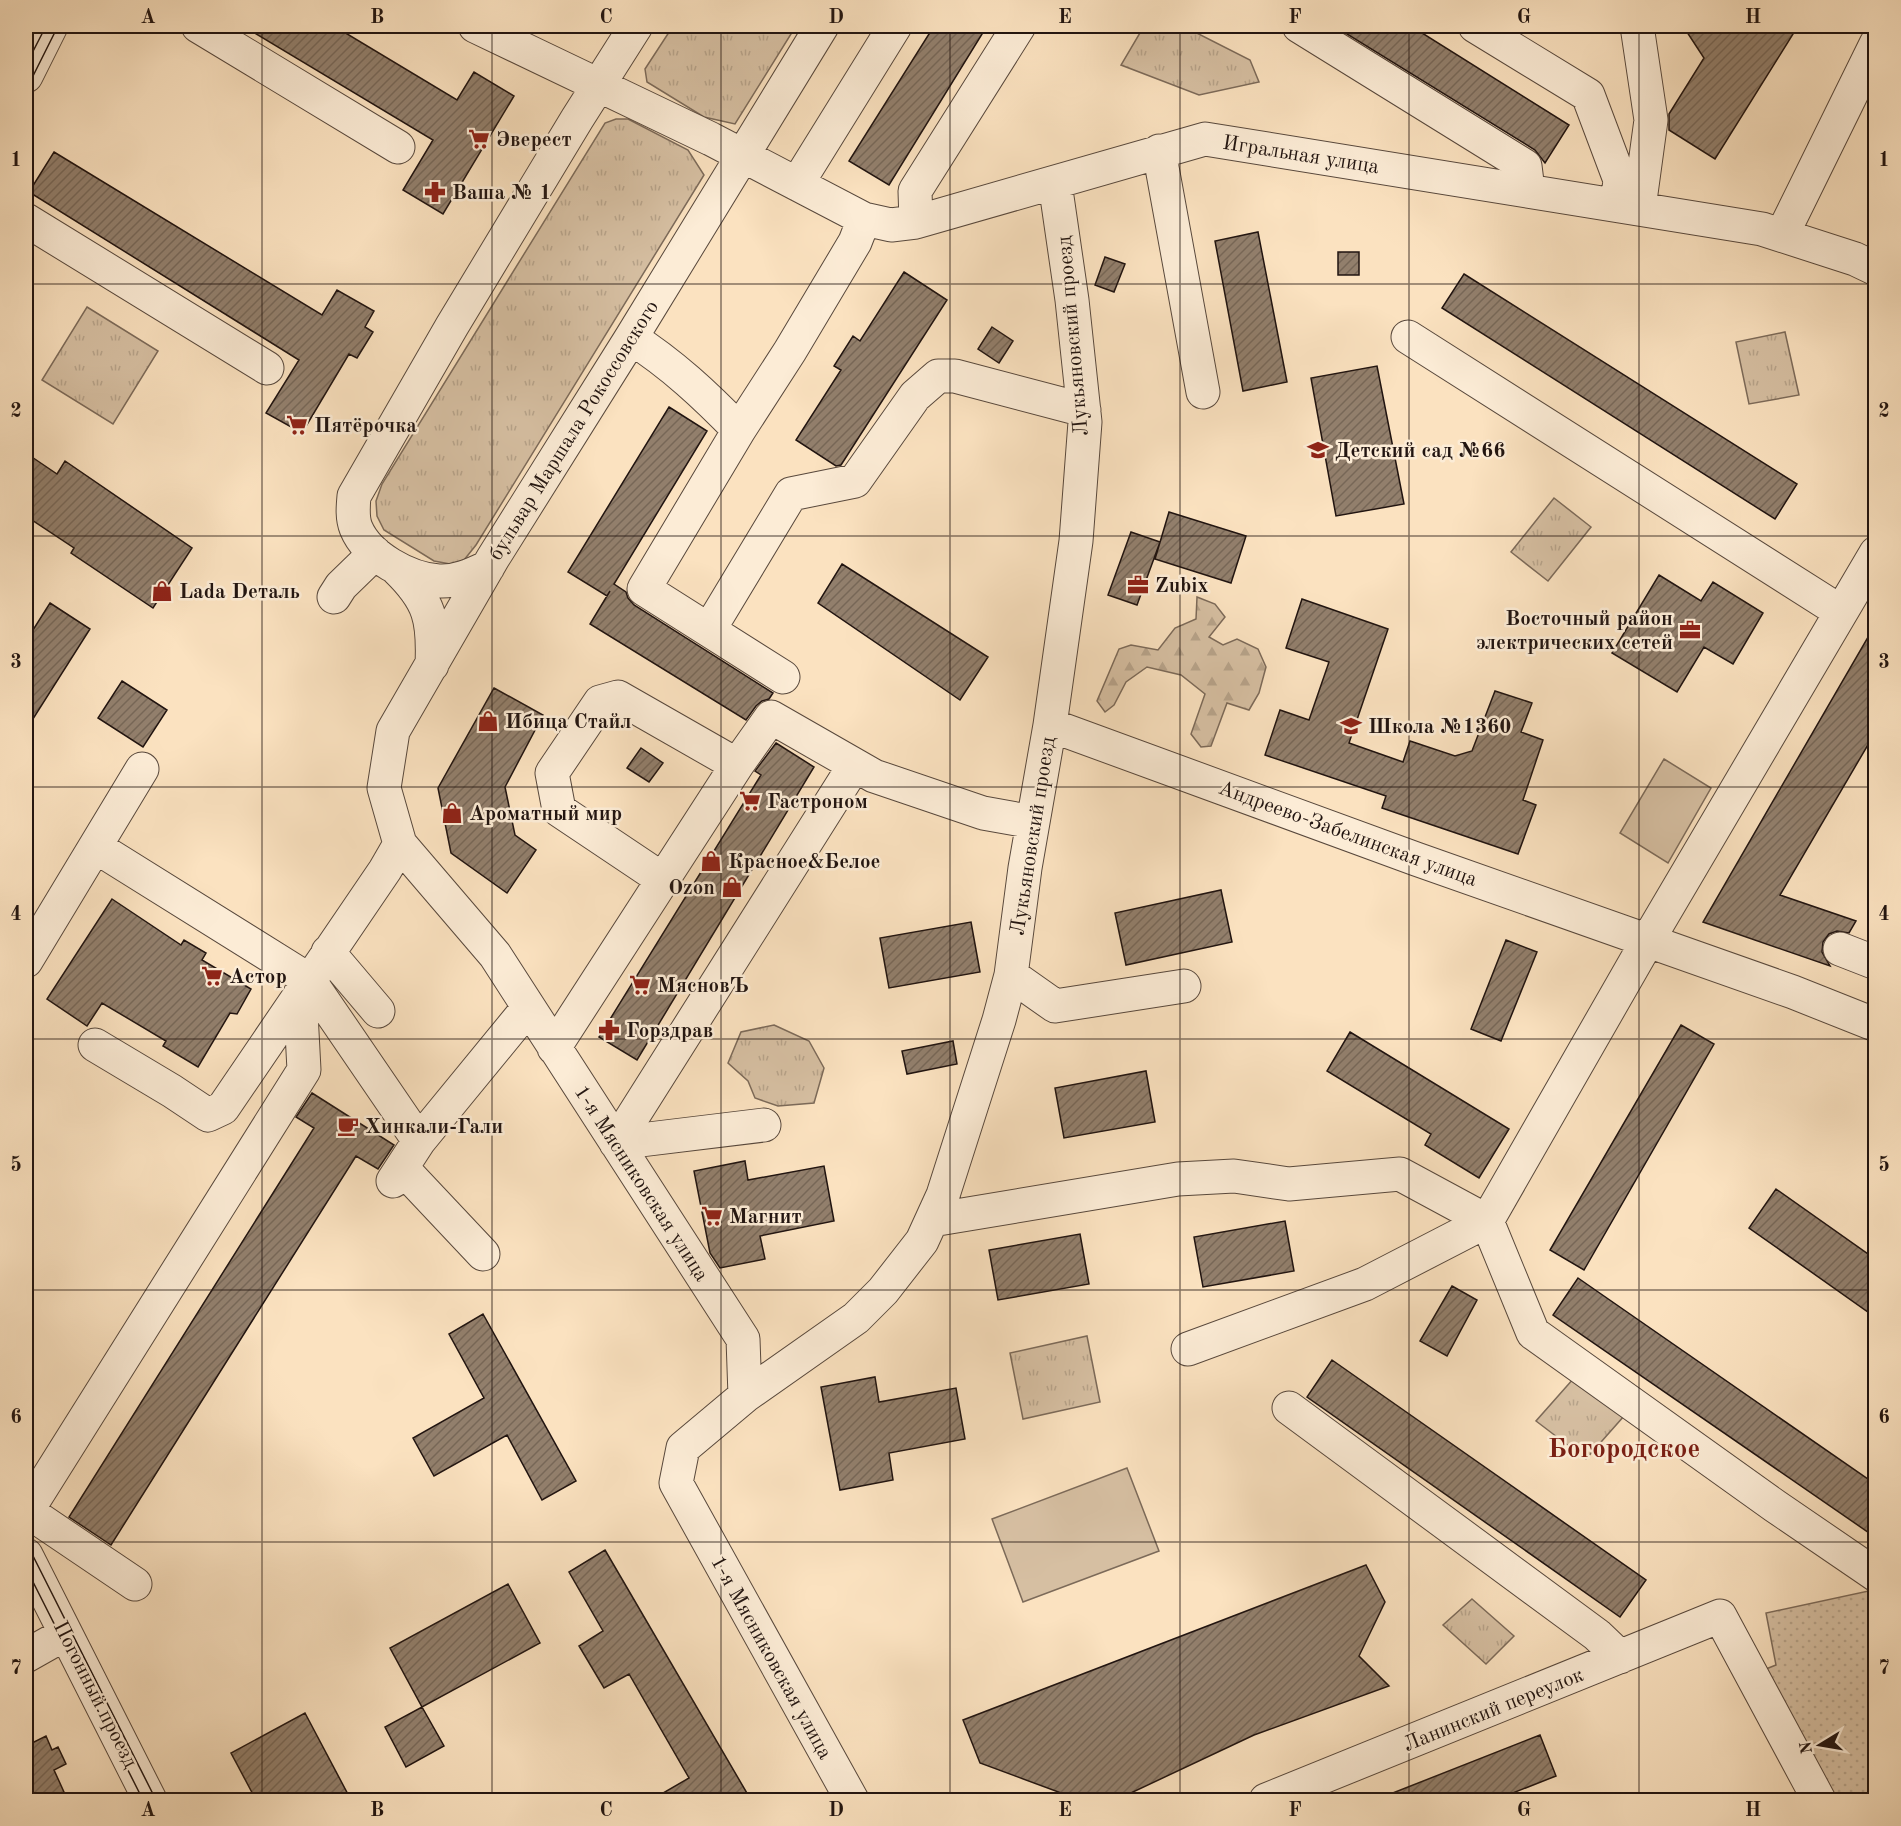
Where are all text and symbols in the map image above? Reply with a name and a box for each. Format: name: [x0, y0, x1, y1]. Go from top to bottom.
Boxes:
text: A: [140, 8, 156, 28]
text: B: [370, 8, 384, 28]
text: C: [599, 8, 613, 28]
text: D: [828, 8, 844, 28]
text: E: [1058, 8, 1072, 28]
text: F: [1288, 8, 1302, 28]
text: G: [1517, 8, 1531, 28]
text: H: [1745, 8, 1761, 28]
supermarket icon: Эверест: [467, 127, 491, 151]
place label: Эверест: [496, 130, 572, 151]
street label: Игральная улица: [1221, 133, 1381, 178]
text: 1: [10, 151, 22, 171]
text: 1: [1878, 151, 1890, 171]
pharmacy icon: Ваша № 1: [423, 180, 447, 204]
place label: Ваша № 1: [452, 183, 551, 204]
street label: Лукьяновский проезд: [1054, 234, 1093, 437]
street label: бульвар Маршала Рокоссовского: [485, 297, 663, 564]
text: 2: [10, 402, 22, 422]
text: 2: [1878, 402, 1890, 422]
supermarket icon: Пятёрочка: [285, 413, 309, 437]
place label: Пятёрочка: [314, 416, 417, 437]
school or university icon: Детский сад №66: [1306, 438, 1330, 462]
place label: Детский сад №66: [1335, 441, 1505, 462]
office icon: Zubix: [1126, 573, 1150, 597]
place label: Zubix: [1155, 576, 1209, 597]
shop icon: Lada Dеталь: [150, 579, 174, 603]
place label: Lada Dеталь: [179, 582, 300, 603]
place label: Восточный район электрических сетей: [1476, 609, 1673, 654]
office icon: Восточный район электрических сетей: [1678, 618, 1702, 642]
text: 3: [10, 653, 22, 673]
text: 3: [1878, 653, 1890, 673]
shop icon: Ибица Стайл: [476, 709, 500, 733]
place label: Ибица Стайл: [505, 712, 632, 733]
school or university icon: Школа №1360: [1339, 714, 1363, 738]
place label: Школа №1360: [1368, 717, 1511, 738]
street label: Лукьяновский проезд: [1007, 735, 1060, 937]
street label: Андреево-Забелинская улица: [1215, 778, 1480, 891]
supermarket icon: Гастроном: [738, 789, 762, 813]
place label: Гастроном: [767, 792, 868, 813]
shop icon: Ароматный мир: [440, 801, 464, 825]
place label: Ароматный мир: [469, 804, 622, 825]
shop icon: Красное&Белое: [699, 849, 723, 873]
place label: Красное&Белое: [728, 852, 881, 873]
shop icon: Ozon: [720, 875, 744, 899]
place label: Ozon: [668, 878, 715, 899]
text: 4: [10, 905, 22, 925]
text: 4: [1878, 905, 1890, 925]
supermarket icon: Астор: [200, 964, 224, 988]
place label: Астор: [229, 967, 287, 988]
supermarket icon: МясновЪ: [628, 973, 652, 997]
place label: МясновЪ: [657, 976, 749, 997]
pharmacy icon: Горздрав: [597, 1018, 621, 1042]
place label: Горздрав: [626, 1021, 713, 1042]
street label: 1-я Мясниковская улица: [570, 1082, 712, 1286]
cafe icon: Хинкали-Гали: [336, 1114, 360, 1138]
place label: Хинкали-Гали: [365, 1117, 503, 1138]
text: 5: [10, 1155, 22, 1176]
text: 5: [1878, 1155, 1890, 1176]
supermarket icon: Магнит: [700, 1204, 724, 1228]
place label: Магнит: [729, 1207, 802, 1228]
text: 6: [10, 1408, 22, 1428]
text: 6: [1878, 1408, 1890, 1428]
district label: Богородское: [1548, 1436, 1700, 1463]
street label: 1-я Мясниковская улица: [706, 1553, 835, 1763]
street label: Погонный проезд: [49, 1618, 141, 1772]
text: 7: [10, 1659, 22, 1679]
text: 7: [1878, 1659, 1890, 1679]
street label: Ланинский переулок: [1400, 1664, 1587, 1756]
north arrow: [1790, 1715, 1850, 1775]
text: N: [1798, 1739, 1816, 1755]
text: A: [140, 1801, 156, 1821]
text: B: [370, 1801, 384, 1821]
text: C: [599, 1801, 613, 1821]
text: D: [828, 1801, 844, 1821]
text: E: [1058, 1801, 1072, 1821]
text: F: [1288, 1801, 1302, 1821]
text: G: [1517, 1801, 1531, 1821]
text: H: [1745, 1801, 1761, 1821]

